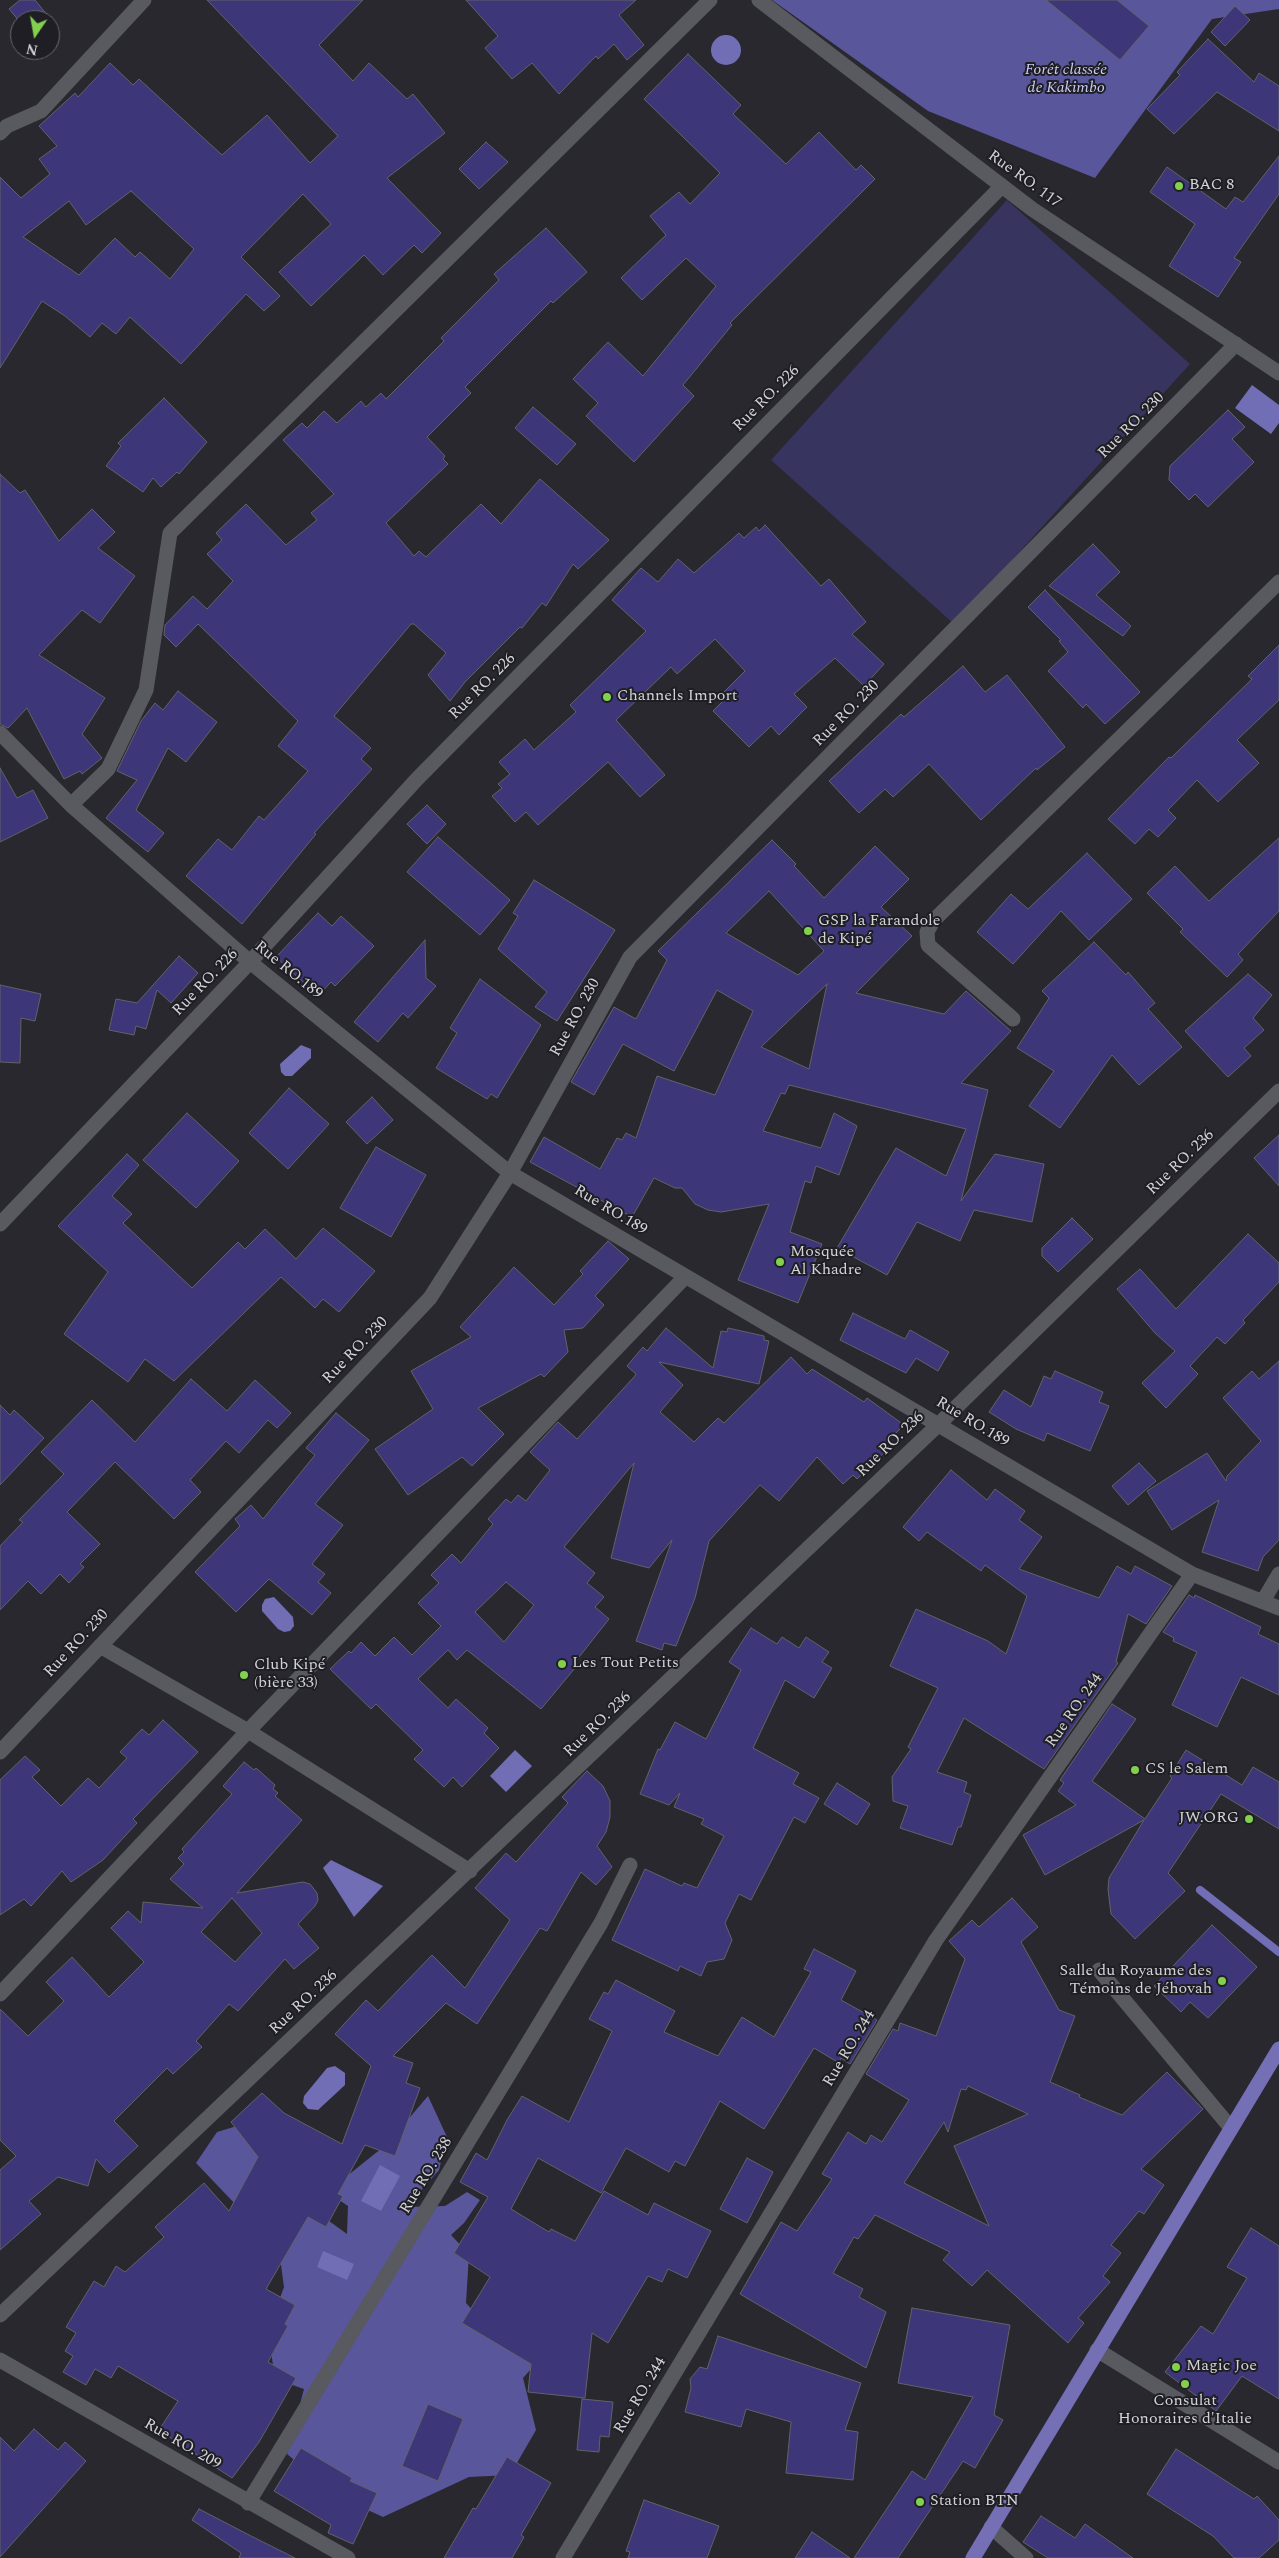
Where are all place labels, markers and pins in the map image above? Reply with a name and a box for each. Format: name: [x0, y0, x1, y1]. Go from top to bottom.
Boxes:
place label: BAC 8: [1189, 176, 1234, 196]
marker: BAC 8: [1173, 180, 1185, 192]
place label: Channels Import: [617, 687, 737, 707]
marker: Channels Import: [601, 691, 613, 703]
place label: GSP la Farandole de Kipé: [818, 912, 941, 950]
marker: GSP la Farandole de Kipé: [802, 925, 814, 937]
place label: Mosquée Al Khadre: [790, 1243, 862, 1281]
marker: Mosquée Al Khadre: [774, 1256, 786, 1268]
place label: Les Tout Petits: [572, 1654, 679, 1674]
place label: Club Kipé (bière 33): [254, 1656, 326, 1694]
marker: Les Tout Petits: [556, 1658, 568, 1670]
marker: Club Kipé (bière 33): [238, 1669, 250, 1681]
place label: CS le Salem: [1145, 1760, 1228, 1780]
marker: CS le Salem: [1129, 1764, 1141, 1776]
place label: JW.ORG: [1179, 1809, 1239, 1829]
marker: JW.ORG: [1243, 1813, 1255, 1825]
place label: Salle du Royaume des Témoins de Jéhovah: [1060, 1962, 1212, 2000]
marker: Salle du Royaume des Témoins de Jéhovah: [1216, 1975, 1228, 1987]
place label: Magic Joe: [1186, 2357, 1257, 2377]
marker: Magic Joe: [1170, 2361, 1182, 2373]
marker: Consulat Honoraires d'Italie: [1179, 2378, 1191, 2390]
place label: Consulat Honoraires d'Italie: [1118, 2392, 1252, 2430]
place label: Station BTN: [930, 2492, 1019, 2512]
marker: Station BTN: [914, 2496, 926, 2508]

